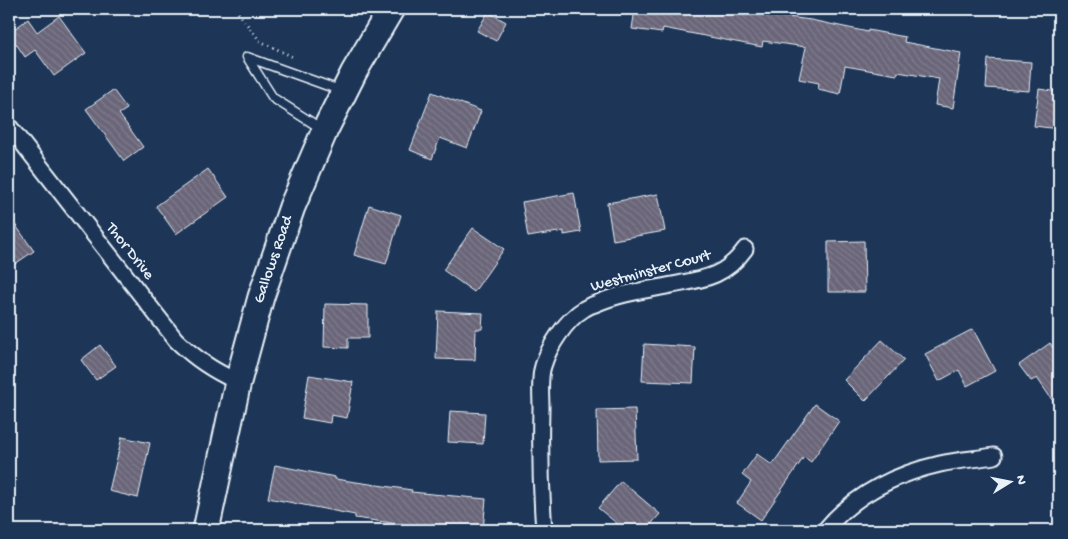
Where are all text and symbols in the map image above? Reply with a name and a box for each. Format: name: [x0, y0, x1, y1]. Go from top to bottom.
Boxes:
street label: Gallows Road: [250, 212, 298, 305]
street label: Thor Drive: [100, 219, 158, 285]
street label: Westminster Court: [589, 246, 715, 297]
north arrow: [986, 456, 1036, 506]
text: N: [1011, 474, 1030, 486]

